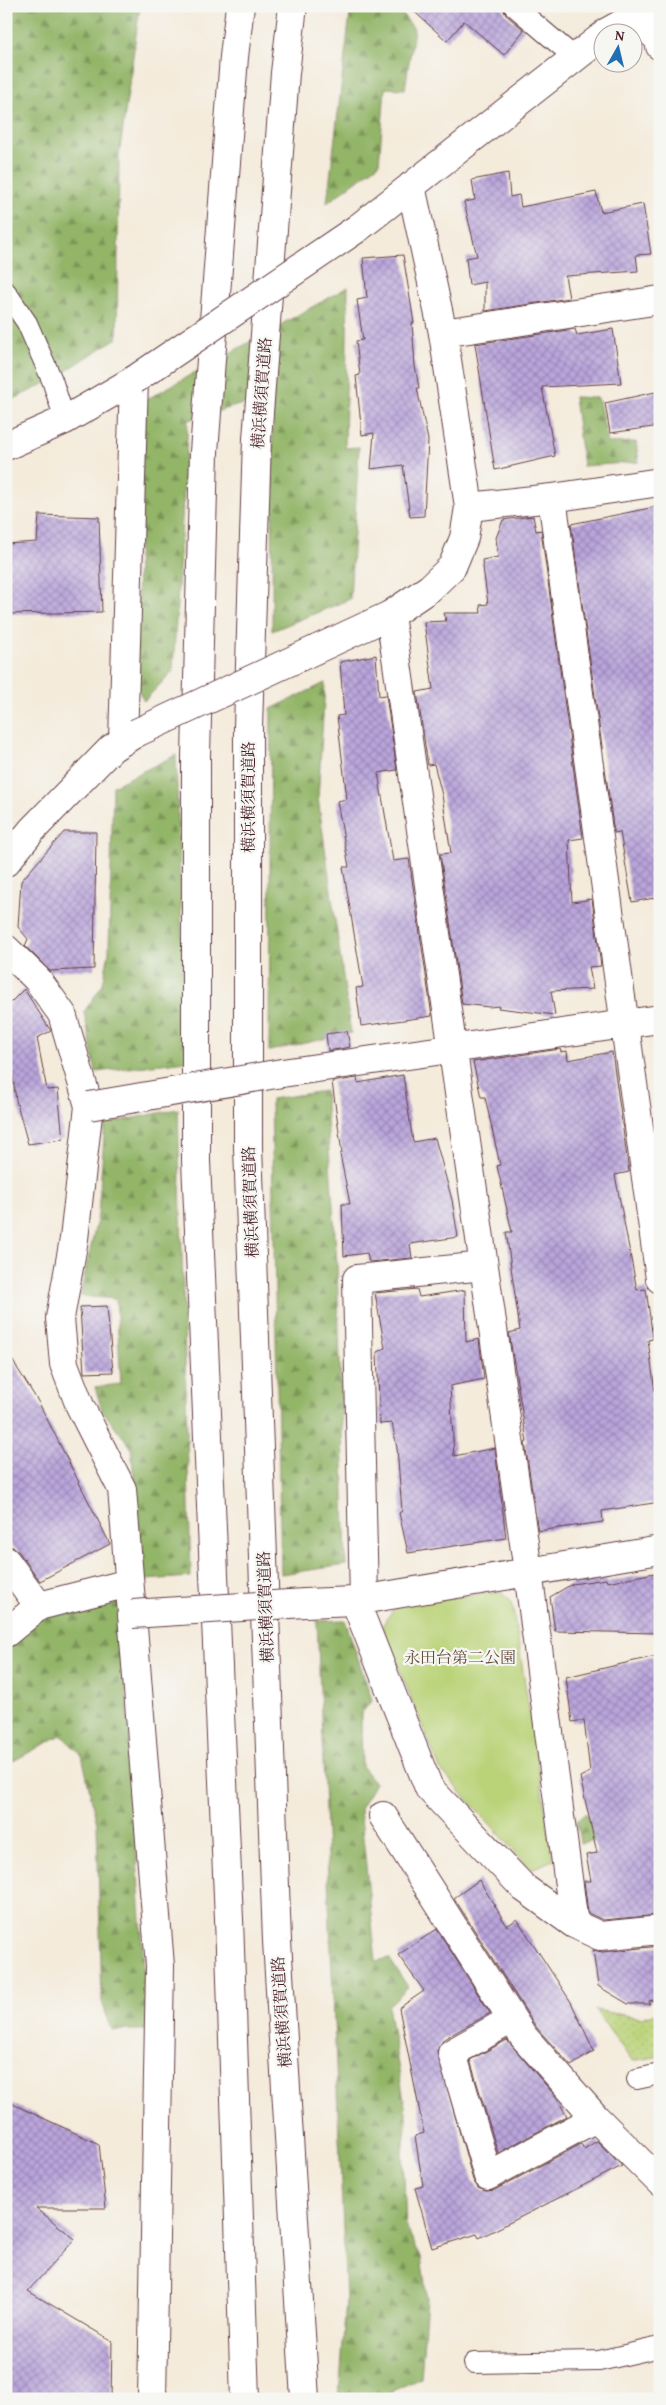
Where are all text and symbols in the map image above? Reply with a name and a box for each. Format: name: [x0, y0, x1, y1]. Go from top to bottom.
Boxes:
north arrow: [594, 22, 644, 72]
text: N: [614, 25, 626, 46]
street label: 横浜横須賀道路: [245, 336, 277, 450]
street label: 横浜横須賀道路: [236, 741, 260, 853]
street label: 横浜横須賀道路: [236, 1146, 264, 1258]
street label: 横浜横須賀道路: [251, 1551, 279, 1663]
park label: 永田台第二公園: [404, 1645, 516, 1669]
street label: 横浜横須賀道路: [265, 1955, 297, 2069]

